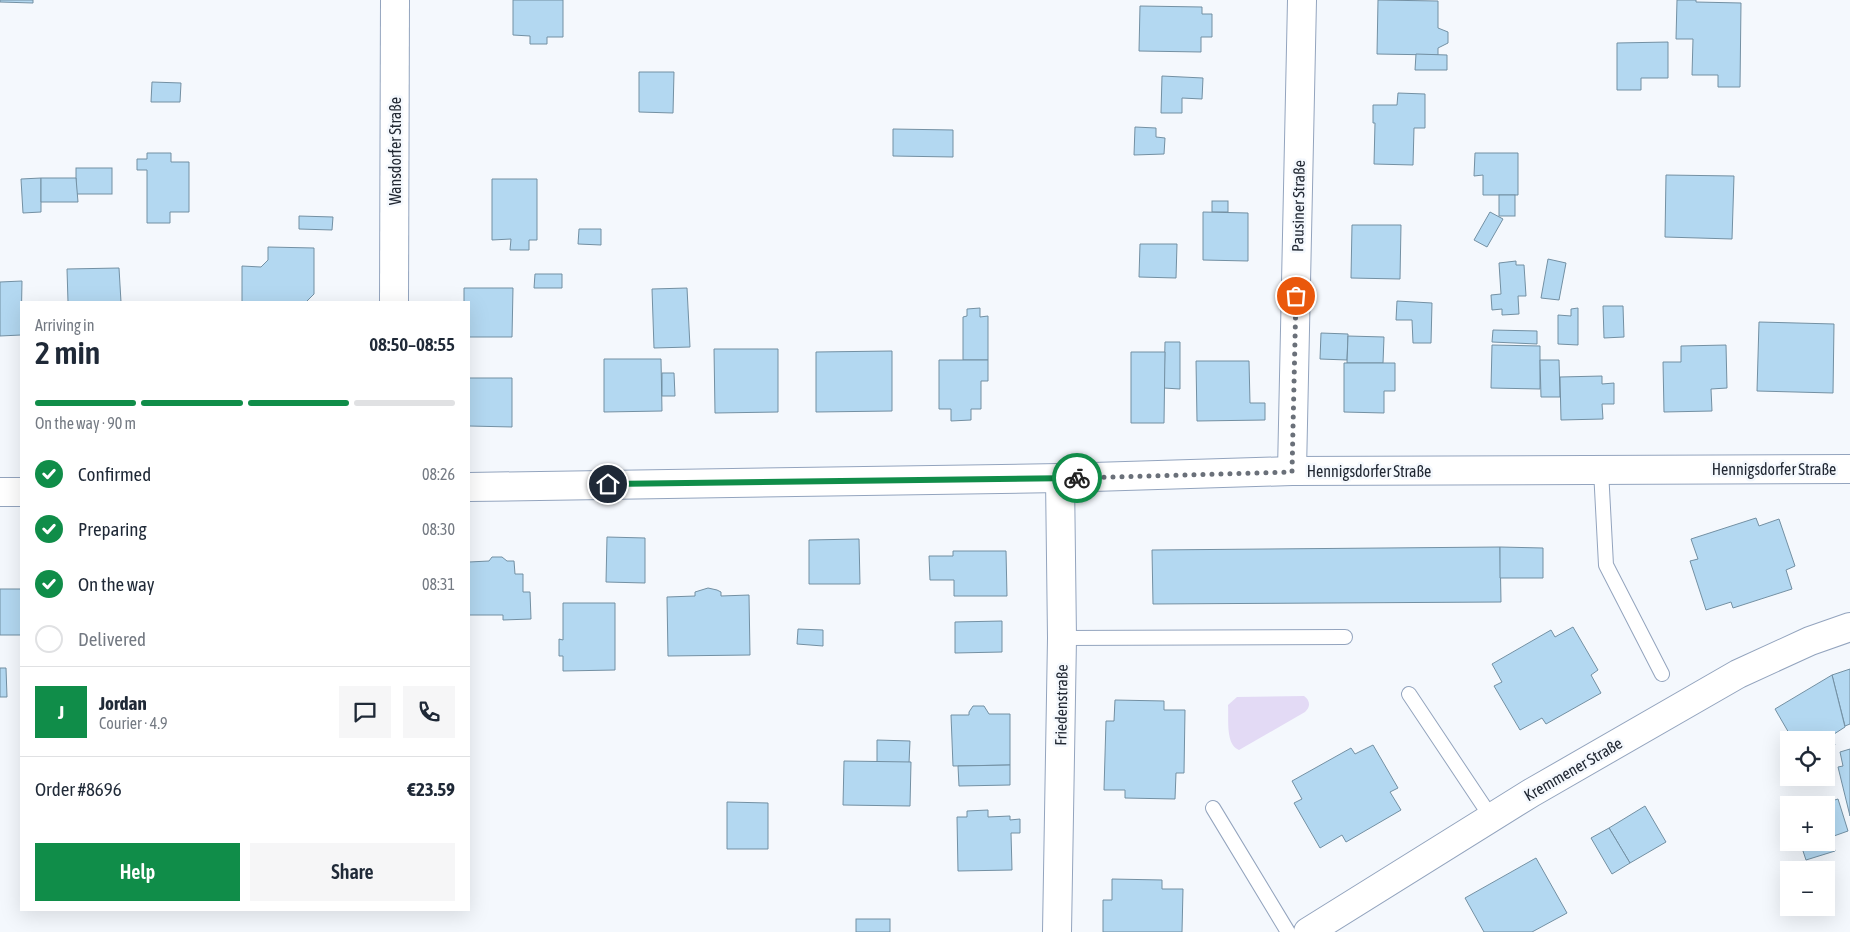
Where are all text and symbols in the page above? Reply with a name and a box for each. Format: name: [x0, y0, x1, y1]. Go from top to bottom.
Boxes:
street label: Wansdorfer Straße: [386, 97, 404, 205]
street label: Pausiner Straße: [1288, 160, 1308, 252]
pin: [1275, 275, 1317, 317]
icon: bag: [1282, 282, 1310, 310]
text: Arriving in: [35, 316, 95, 334]
text: 08:50–08:55: [369, 333, 455, 355]
text: 2 min: [35, 334, 100, 371]
text: On the way · 90 m: [35, 414, 136, 432]
courier: [1052, 453, 1102, 503]
icon: check: [35, 460, 63, 488]
street label: Hennigsdorfer Straße: [1712, 460, 1836, 479]
street label: Hennigsdorfer Straße: [1307, 462, 1431, 481]
text: Confirmed: [78, 463, 151, 485]
pin: [587, 463, 629, 505]
icon: bike: [1063, 464, 1091, 492]
text: 08:26: [422, 465, 455, 483]
icon: home: [594, 470, 622, 498]
icon: check: [35, 515, 63, 543]
text: Preparing: [78, 518, 147, 540]
text: 08:30: [422, 520, 455, 538]
icon: check: [35, 570, 63, 598]
text: On the way: [78, 573, 155, 595]
text: 08:31: [422, 575, 455, 593]
text: Delivered: [78, 628, 146, 650]
street label: Friedenstraße: [1051, 664, 1071, 746]
button: chat: [339, 686, 391, 738]
button: phone: [403, 686, 455, 738]
text: Jordan: [99, 692, 147, 714]
text: J: [58, 701, 64, 723]
text: Courier · 4.9: [99, 714, 168, 732]
map controls: [1780, 731, 1835, 916]
button: locate: [1780, 731, 1835, 786]
street label: Kremmener Straße: [1521, 734, 1625, 804]
text: Order #8696: [35, 778, 122, 800]
text: €23.59: [407, 778, 455, 800]
button: +: [1780, 796, 1835, 851]
button: Help: [35, 843, 240, 901]
button: Share: [250, 843, 455, 901]
button: −: [1780, 861, 1835, 916]

